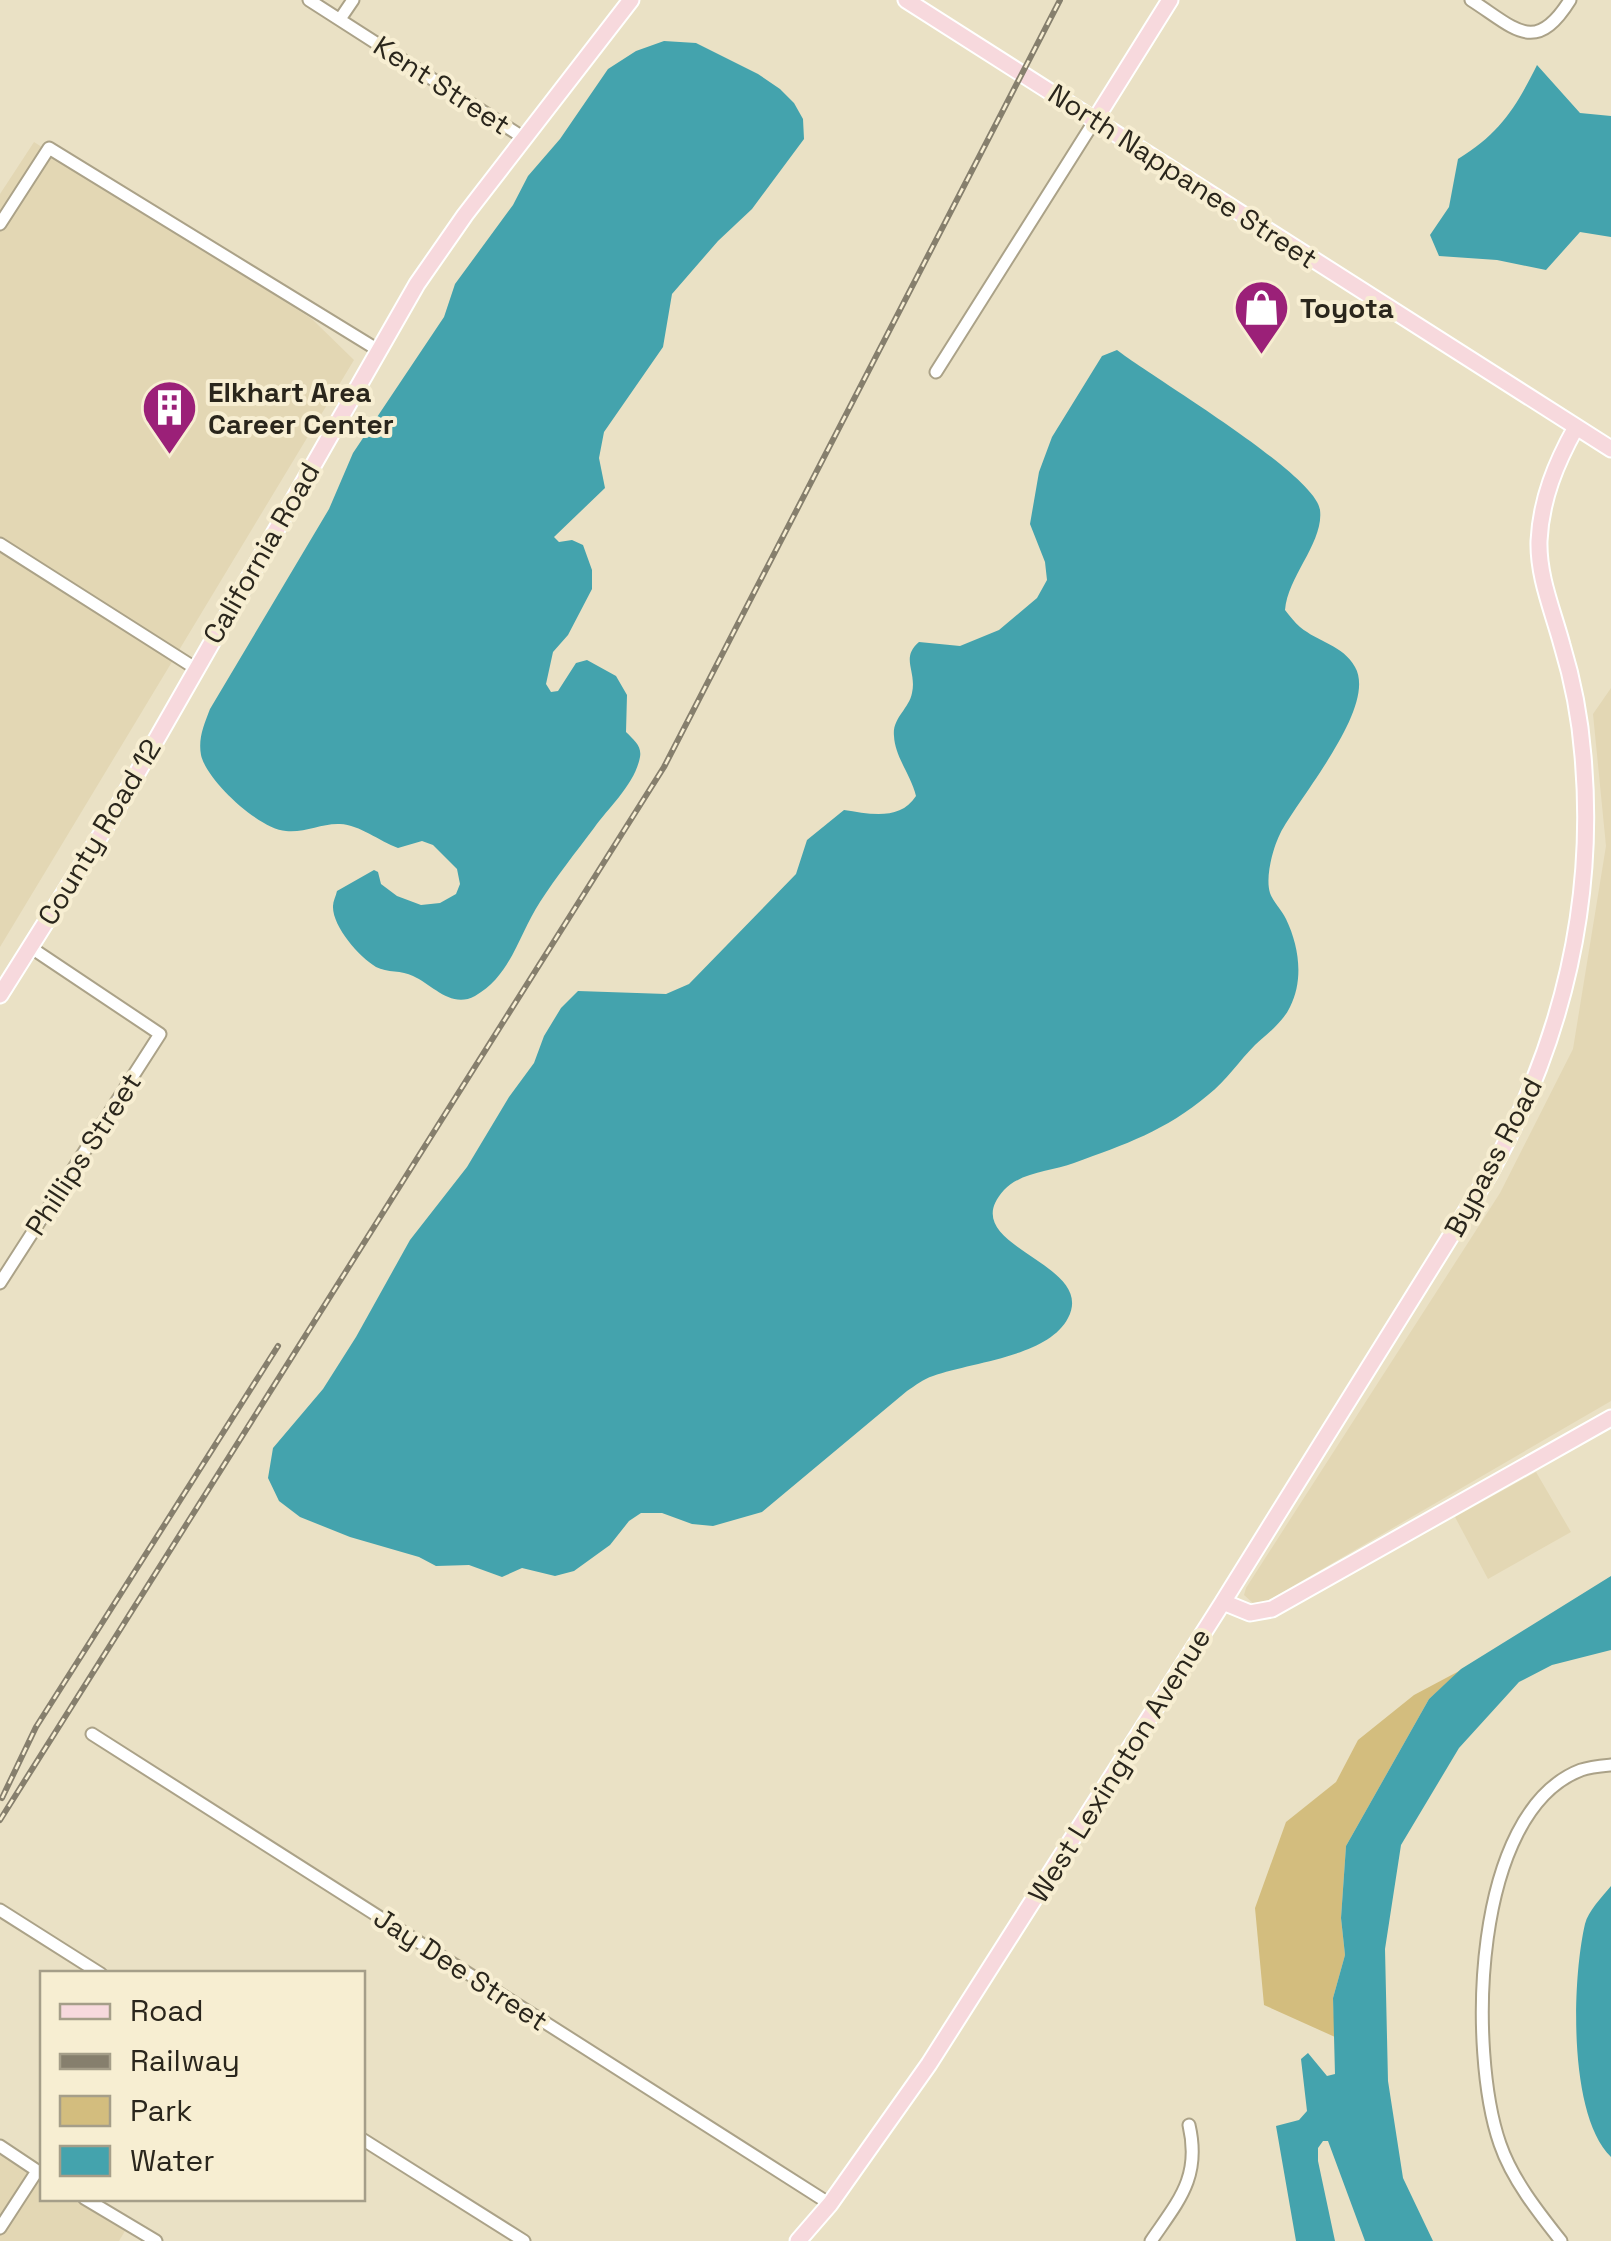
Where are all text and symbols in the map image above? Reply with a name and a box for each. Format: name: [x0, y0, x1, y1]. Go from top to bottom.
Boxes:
street label: Kent Street: [367, 28, 517, 142]
street label: North Nappanee Street: [1042, 75, 1324, 277]
shop icon: Toyota: [1231, 278, 1291, 357]
place label: Toyota: [1300, 290, 1394, 326]
place label: Elkhart Area Career Center: [208, 374, 394, 442]
building icon: Elkhart Area Career Center: [139, 378, 199, 457]
street label: California Road: [195, 456, 327, 650]
street label: County Road 12: [29, 732, 169, 932]
street label: Phillips Street: [17, 1066, 149, 1242]
street label: Bypass Road: [1436, 1071, 1550, 1243]
street label: West Lexington Avenue: [1020, 1621, 1218, 1909]
street label: Jay Dee Street: [367, 1899, 555, 2039]
legend: [40, 1971, 365, 2201]
text: Road: [130, 1991, 204, 2030]
text: Railway: [130, 2041, 240, 2080]
text: Park: [130, 2091, 192, 2130]
text: Water: [130, 2141, 215, 2180]

